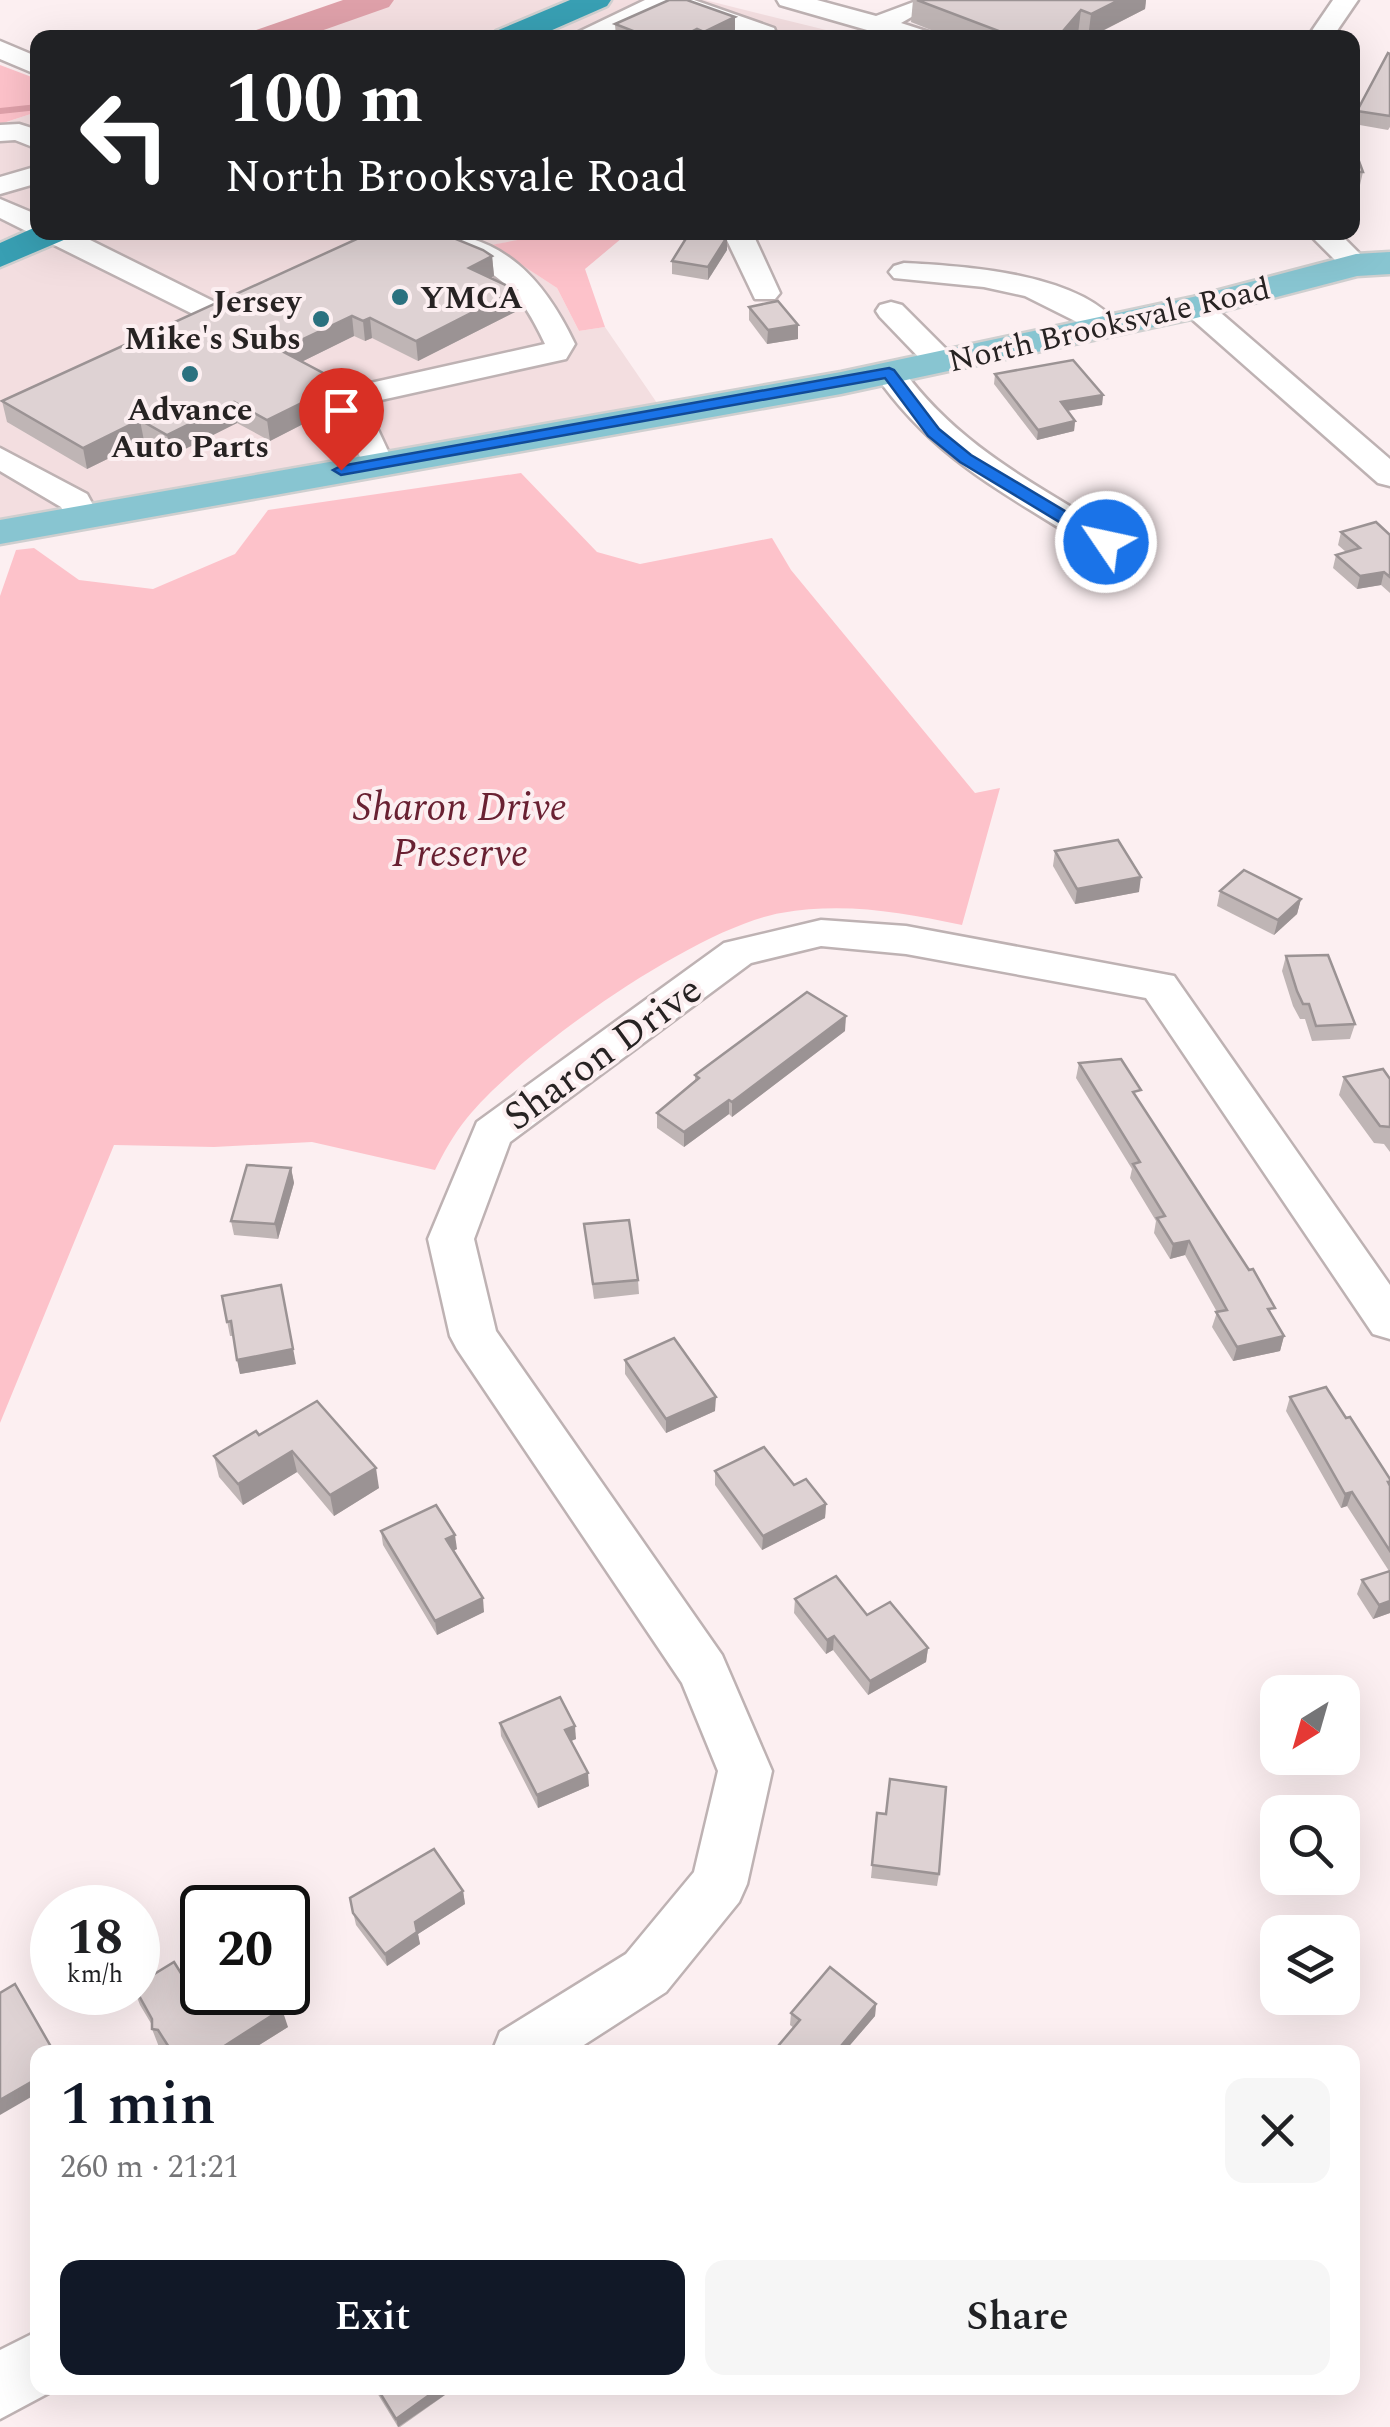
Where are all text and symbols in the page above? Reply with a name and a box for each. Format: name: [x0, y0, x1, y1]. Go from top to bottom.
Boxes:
text: 100 m: [225, 47, 423, 153]
icon: left: [60, 70, 190, 200]
text: North Brooksvale Road: [225, 143, 688, 212]
street label: North Brooksvale Road: [944, 265, 1275, 386]
place label: YMCA: [420, 274, 523, 323]
place label: Jersey Mike's Subs: [124, 278, 303, 364]
marker: YMCA: [389, 286, 411, 308]
marker: Jersey Mike's Subs: [310, 308, 332, 330]
marker: Advance Auto Parts: [179, 363, 201, 385]
pin: [299, 368, 384, 471]
icon: arrive: [314, 383, 369, 438]
place label: Advance Auto Parts: [111, 386, 269, 472]
position arrow: [1054, 490, 1158, 594]
park label: Sharon Drive Preserve: [353, 778, 567, 885]
street label: Sharon Drive: [491, 961, 715, 1147]
north arrow: [1260, 1675, 1360, 1775]
map controls: [1260, 1675, 1360, 2015]
button: search: [1260, 1795, 1360, 1895]
speed limit sign: 20: [180, 1885, 310, 2015]
text: 18: [67, 1900, 123, 1976]
button: layers: [1260, 1915, 1360, 2015]
text: km/h: [67, 1956, 123, 1994]
text: 1 min: [60, 2059, 216, 2151]
button: close: [1225, 2078, 1330, 2183]
text: 260 m · 21:21: [60, 2143, 240, 2192]
button: Exit: [60, 2260, 685, 2375]
button: Share: [705, 2260, 1330, 2375]

